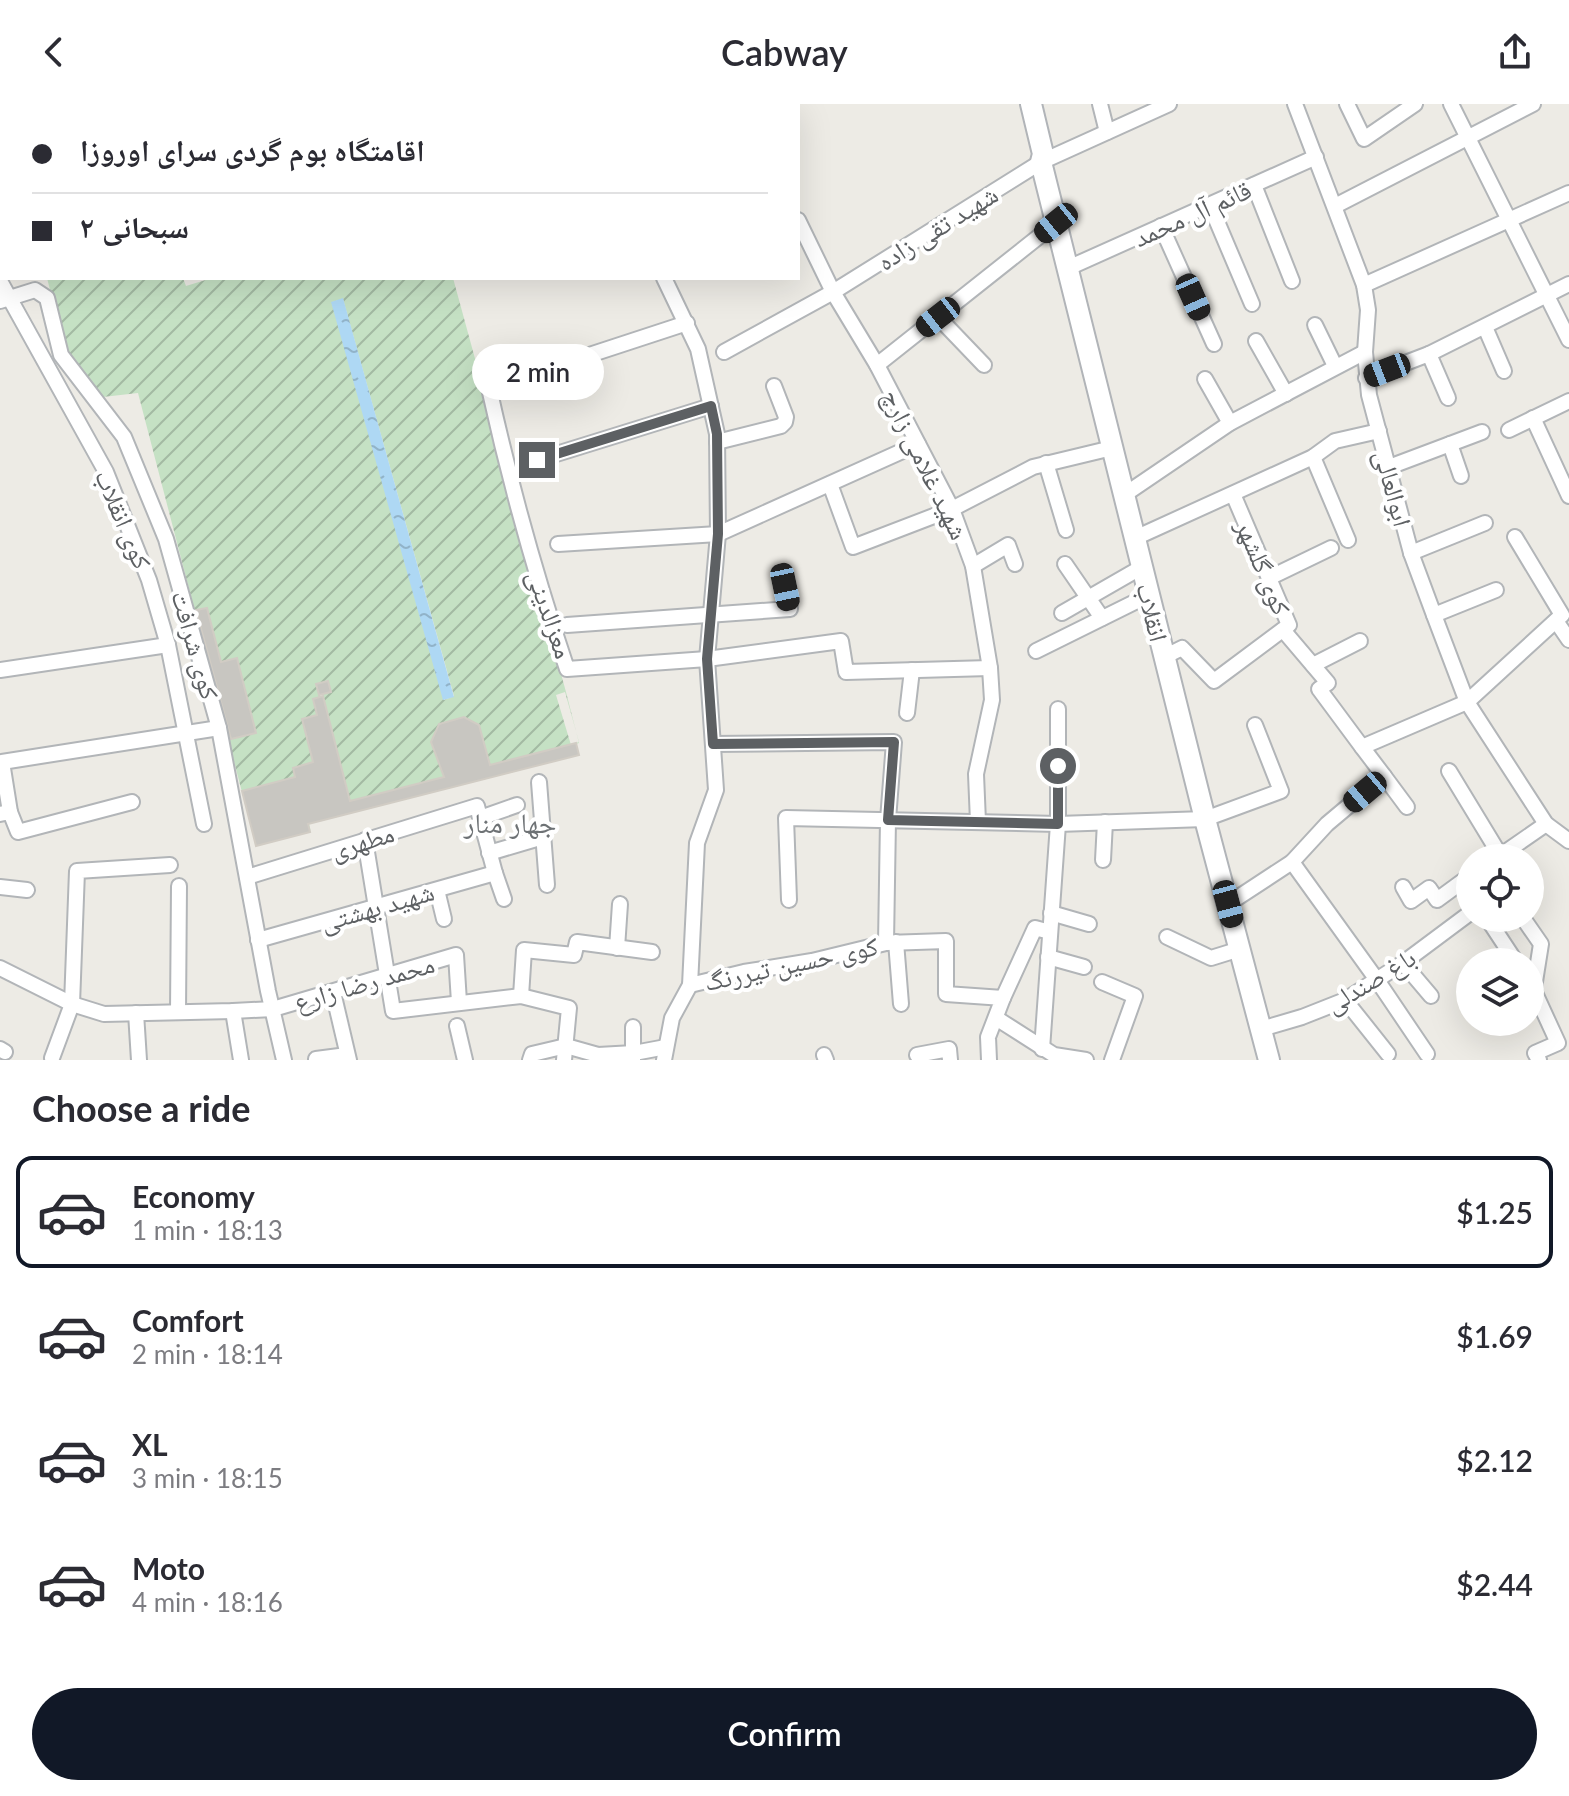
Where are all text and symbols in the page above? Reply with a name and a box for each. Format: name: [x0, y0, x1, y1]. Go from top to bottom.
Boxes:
icon: back: [32, 30, 76, 74]
text: Cabway: [721, 30, 848, 74]
icon: share: [1493, 30, 1537, 74]
text: اقامتگاه بوم گردی سرای اوروزا: [80, 131, 425, 167]
street label: قائم آل محمد: [1128, 173, 1257, 255]
street label: شهید تقی زاده: [871, 177, 1004, 278]
car: [1030, 199, 1082, 247]
text: سبحانی ۲: [80, 208, 189, 244]
car: [1172, 270, 1214, 324]
car: [912, 293, 964, 341]
callout: 2 min: [471, 344, 603, 400]
car: [1360, 350, 1414, 390]
text: 2 min: [506, 356, 570, 388]
street label: شهید غلامی زارچ: [875, 384, 976, 545]
route end: [519, 442, 555, 478]
street label: ابوالعالی: [1367, 446, 1420, 530]
street label: کوی انقلاب: [88, 464, 159, 574]
street label: کوی گلشهر: [1228, 514, 1298, 620]
car: [768, 561, 802, 613]
street label: معزالدینی: [520, 566, 581, 663]
street label: انقلاب: [1130, 579, 1176, 645]
street label: کوی شرافت: [164, 587, 227, 704]
route start: [1040, 748, 1076, 784]
car: [1339, 767, 1391, 817]
district label: جهار منار: [463, 805, 556, 839]
street label: مطهری: [326, 816, 398, 867]
map controls: [1456, 844, 1544, 1036]
button: locate: [1456, 844, 1544, 932]
street label: شهید بهشتی: [316, 875, 438, 938]
car: [1210, 878, 1246, 930]
street label: کوی حسین تیررنگ: [701, 929, 881, 998]
street label: باغ صندلی: [1319, 941, 1422, 1020]
street label: محمد رضا زارع: [290, 947, 438, 1018]
button: layers: [1456, 948, 1544, 1036]
text: Choose a ride: [32, 1086, 251, 1130]
icon: car: [36, 1176, 108, 1248]
text: Economy: [132, 1178, 255, 1214]
text: $1.25: [1456, 1194, 1533, 1230]
text: 1 min · 18:13: [132, 1214, 283, 1246]
icon: car: [36, 1300, 108, 1372]
text: Comfort: [132, 1302, 244, 1338]
text: $1.69: [1456, 1318, 1533, 1354]
text: 2 min · 18:14: [132, 1338, 283, 1370]
icon: car: [36, 1424, 108, 1496]
text: XL: [132, 1426, 168, 1462]
text: $2.12: [1456, 1442, 1533, 1478]
text: 3 min · 18:15: [132, 1462, 283, 1494]
icon: car: [36, 1548, 108, 1620]
text: Moto: [132, 1550, 205, 1586]
text: $2.44: [1456, 1566, 1533, 1602]
text: 4 min · 18:16: [132, 1586, 283, 1618]
button: Confirm: [32, 1688, 1537, 1780]

